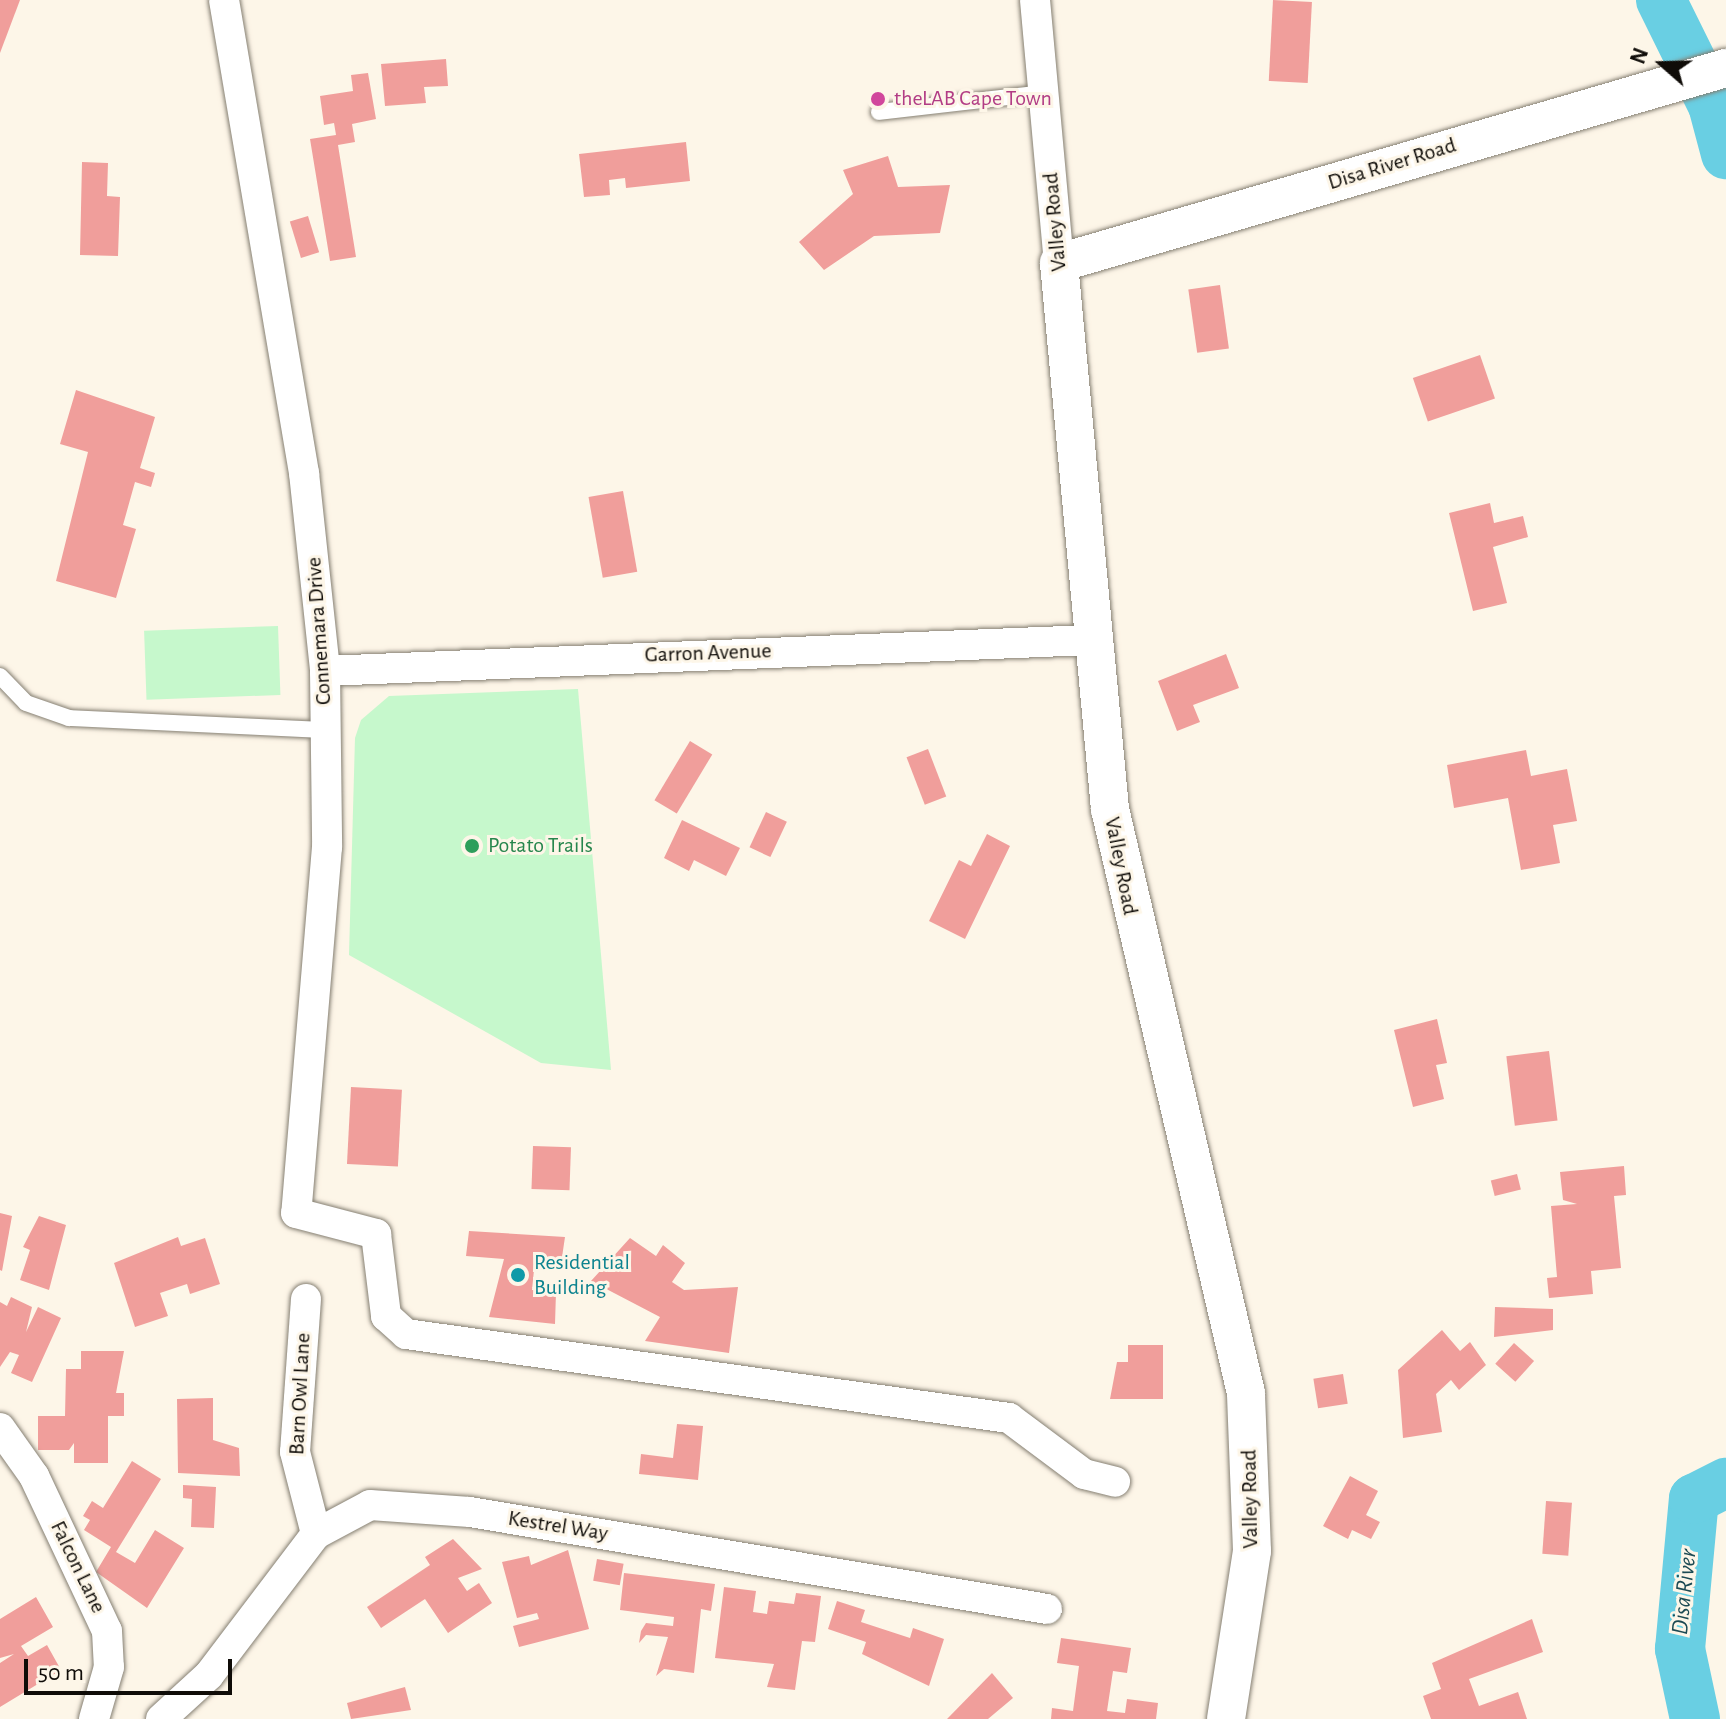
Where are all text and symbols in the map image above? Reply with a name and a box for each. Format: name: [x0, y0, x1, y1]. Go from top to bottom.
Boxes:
north arrow: [1622, 24, 1702, 104]
text: N: [1626, 45, 1652, 67]
place label: theLAB Cape Town: [894, 86, 1052, 112]
marker: theLAB Cape Town: [869, 90, 887, 108]
street label: Disa River Road: [1325, 132, 1459, 196]
street label: Valley Road: [1038, 171, 1072, 273]
street label: Connemara Drive: [301, 556, 337, 706]
street label: Garron Avenue: [644, 638, 772, 668]
street label: Valley Road: [1099, 815, 1143, 917]
place label: Potato Trails: [488, 833, 593, 859]
marker: Potato Trails: [463, 837, 481, 855]
place label: Residential Building: [534, 1249, 630, 1300]
marker: Residential Building: [509, 1266, 527, 1284]
street label: Barn Owl Lane: [284, 1332, 316, 1456]
street label: Valley Road: [1236, 1449, 1264, 1549]
street label: Kestrel Way: [506, 1505, 610, 1547]
street label: Falcon Lane: [44, 1517, 112, 1617]
water label: Disa River: [1666, 1548, 1704, 1636]
scale bar: [28, 1643, 236, 1693]
text: 50 m: [38, 1661, 84, 1685]

